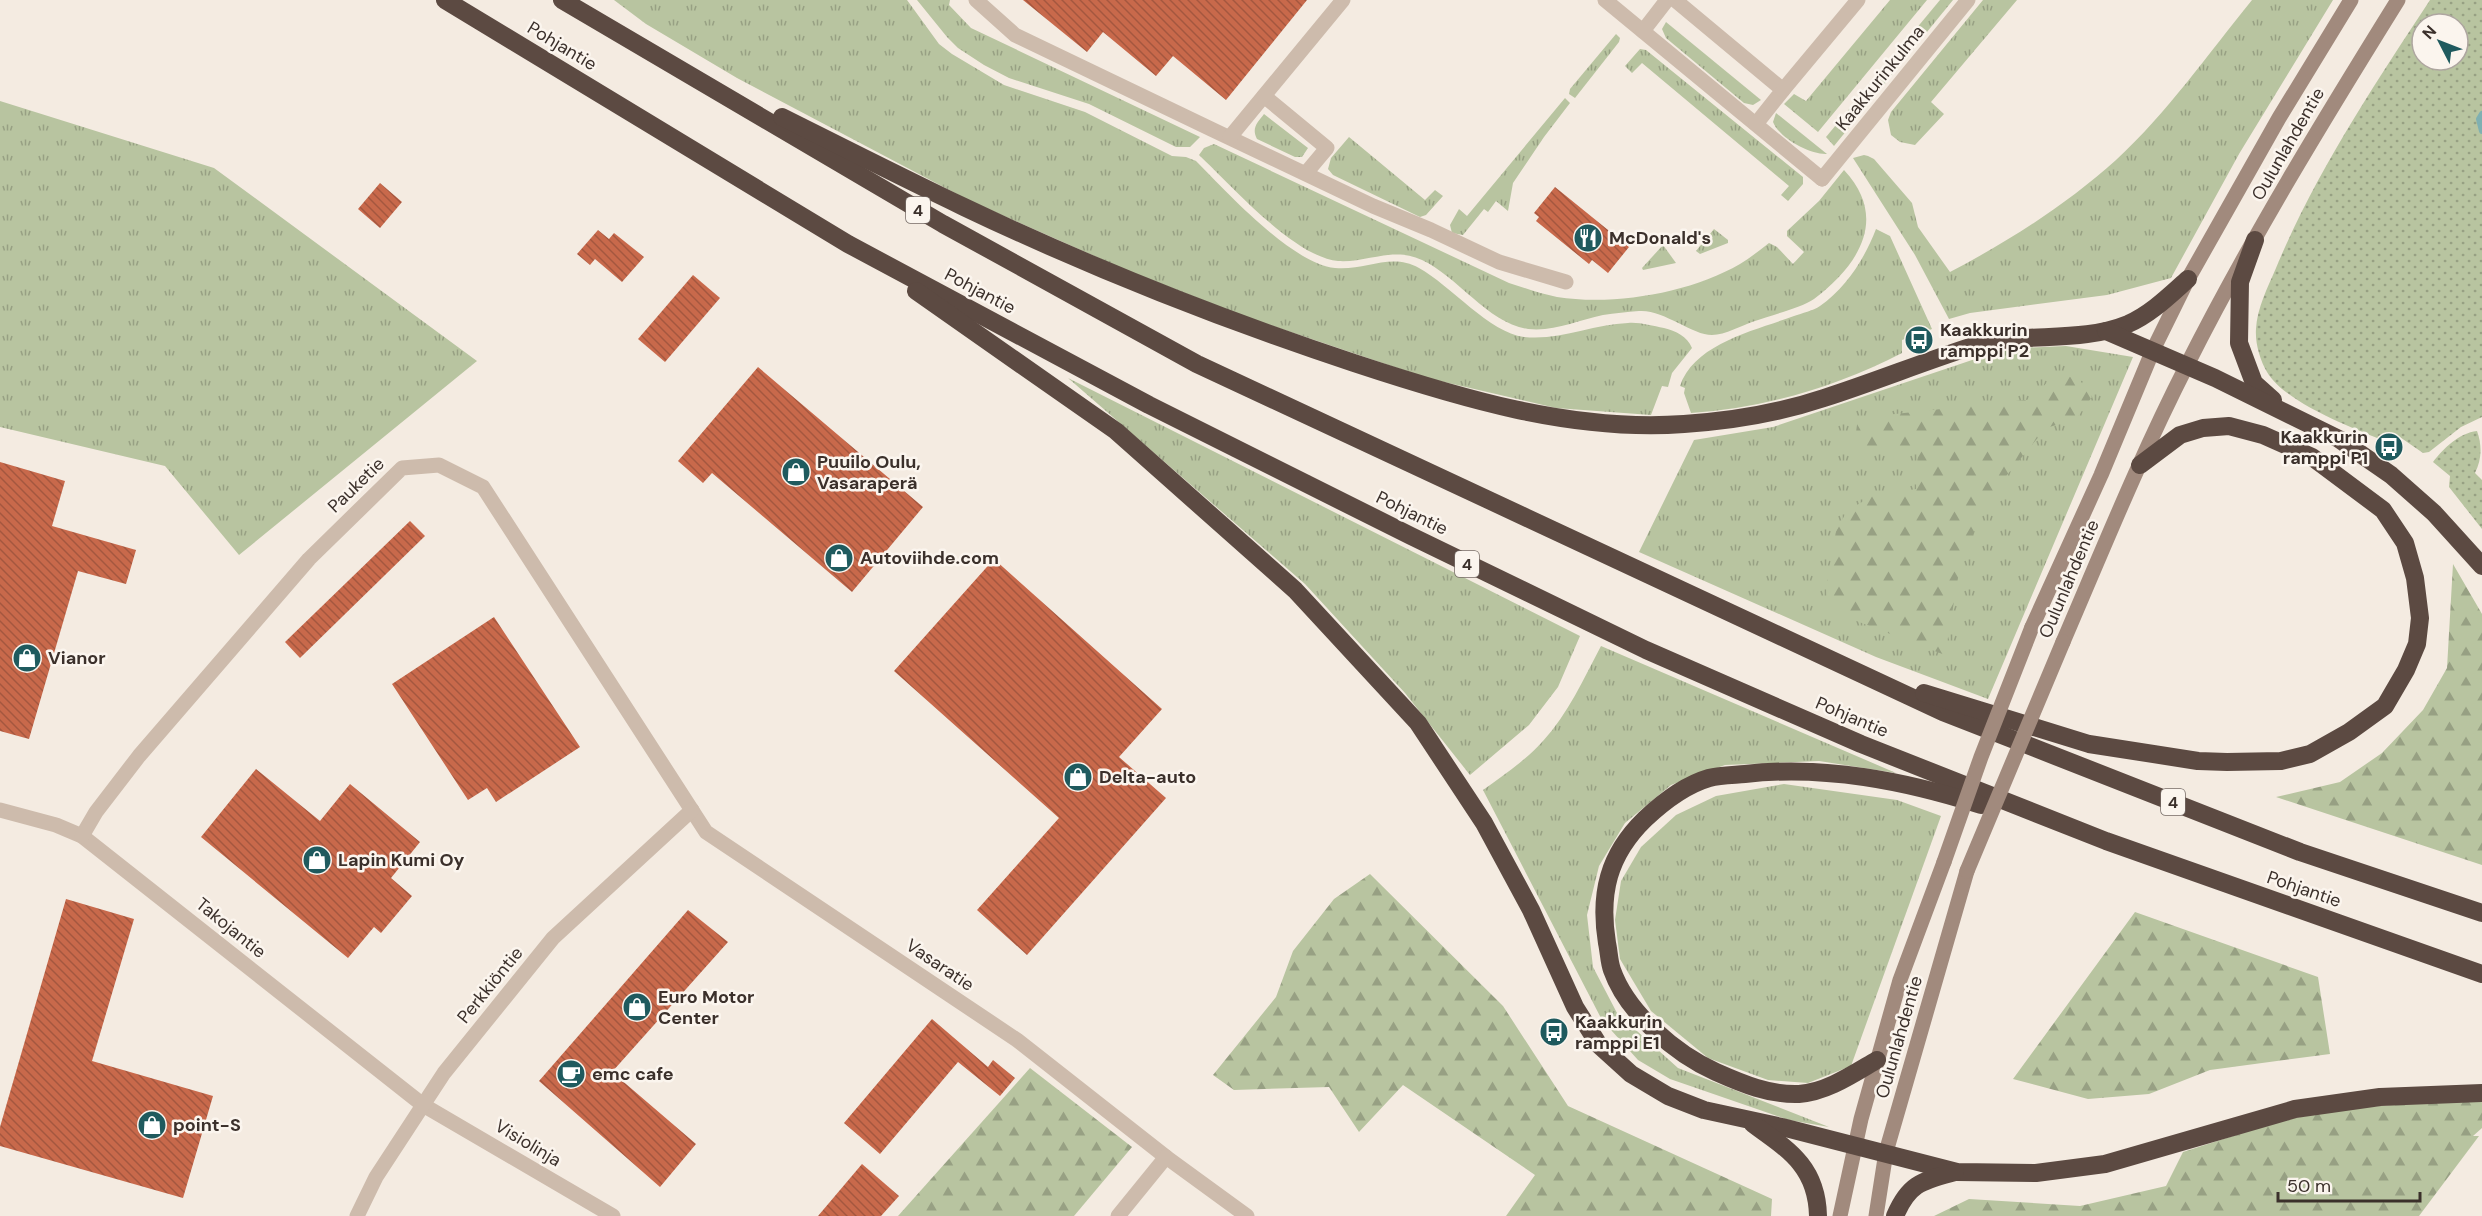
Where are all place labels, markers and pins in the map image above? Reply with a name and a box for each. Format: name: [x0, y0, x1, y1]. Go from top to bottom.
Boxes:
restaurant icon: McDonald's: [1572, 222, 1604, 254]
place label: McDonald's: [1609, 226, 1711, 250]
place label: Kaakkurin ramppi P2: [1940, 318, 2029, 363]
bus stop icon: Kaakkurin ramppi P2: [1903, 324, 1935, 356]
place label: Kaakkurin ramppi P1: [2281, 425, 2368, 470]
bus stop icon: Kaakkurin ramppi P1: [2373, 431, 2405, 463]
place label: Puuilo Oulu, Vasaraperä: [817, 450, 921, 495]
shop icon: Puuilo Oulu, Vasaraperä: [780, 456, 812, 488]
shop icon: Autoviihde.com: [823, 542, 855, 574]
place label: Autoviihde.com: [860, 546, 999, 570]
shop icon: Vianor: [11, 642, 43, 674]
place label: Vianor: [48, 646, 106, 670]
shop icon: Delta-auto: [1062, 761, 1094, 793]
place label: Delta-auto: [1099, 765, 1196, 789]
shop icon: Lapin Kumi Oy: [301, 844, 333, 876]
place label: Lapin Kumi Oy: [338, 848, 465, 872]
place label: Euro Motor Center: [658, 985, 755, 1030]
shop icon: Euro Motor Center: [621, 991, 653, 1023]
place label: Kaakkurin ramppi E1: [1575, 1010, 1663, 1055]
bus stop icon: Kaakkurin ramppi E1: [1538, 1016, 1570, 1048]
cafe icon: emc cafe: [555, 1058, 587, 1090]
place label: emc cafe: [592, 1062, 674, 1086]
shop icon: point-S: [136, 1109, 168, 1141]
place label: point-S: [173, 1113, 241, 1137]

